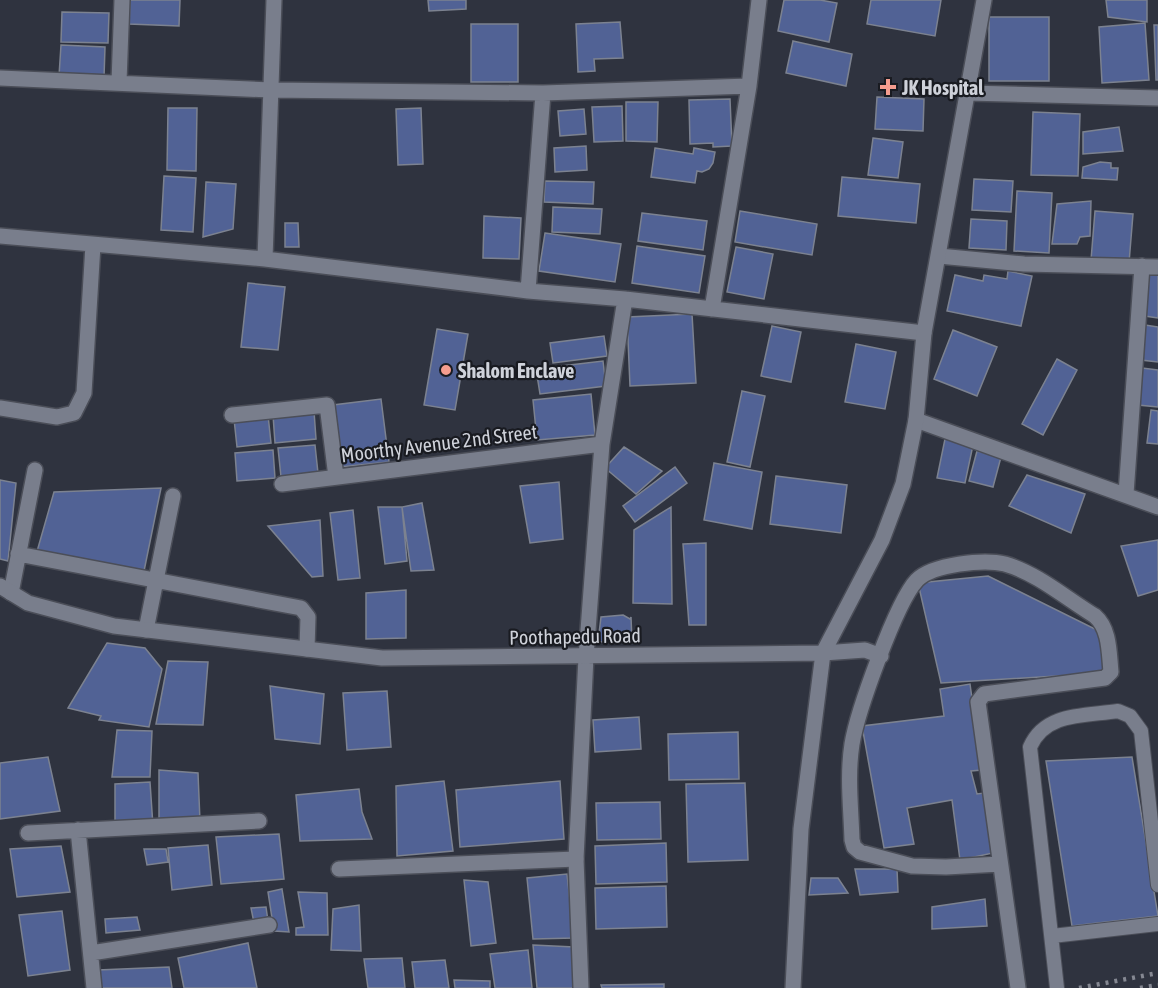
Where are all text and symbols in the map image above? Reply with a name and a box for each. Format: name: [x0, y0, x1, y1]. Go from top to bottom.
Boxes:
place label: JK Hospital: [901, 76, 984, 99]
marker: JK Hospital: [879, 78, 897, 96]
place label: Shalom Enclave: [458, 359, 574, 382]
marker: Shalom Enclave: [439, 363, 453, 377]
street label: Moorthy Avenue 2nd Street: [340, 420, 539, 466]
street label: Poothapedu Road: [509, 623, 641, 649]

